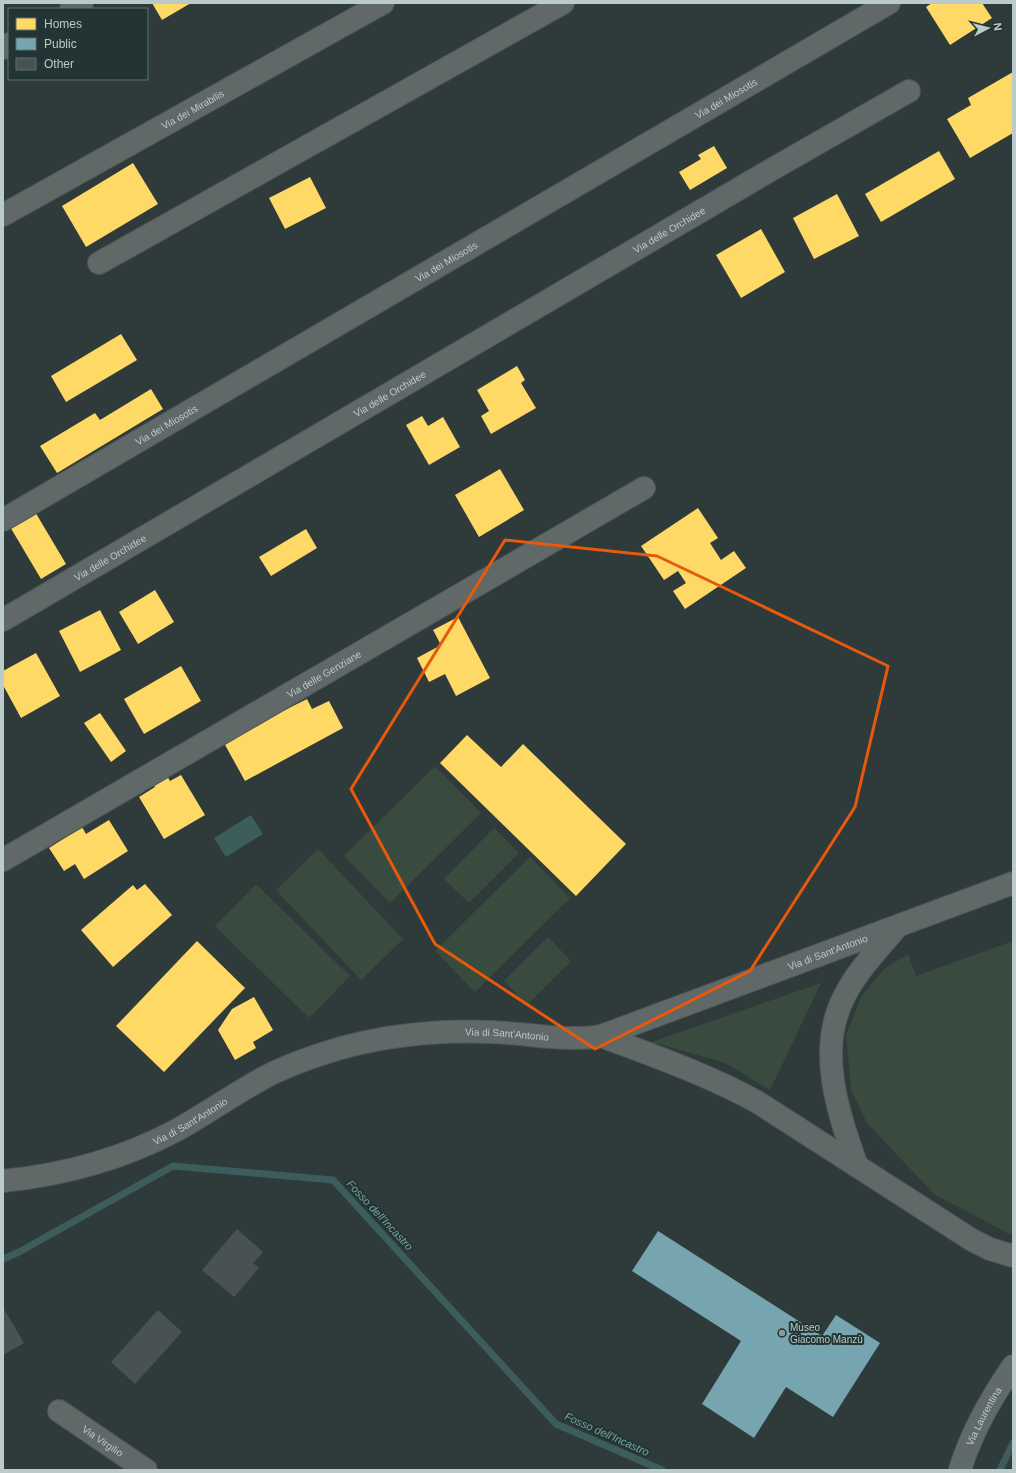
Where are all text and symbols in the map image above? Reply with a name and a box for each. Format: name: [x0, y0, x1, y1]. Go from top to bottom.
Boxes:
legend: [8, 8, 148, 80]
north arrow: [968, 8, 1008, 48]
text: Homes: [44, 17, 82, 31]
text: N: [991, 22, 1004, 32]
text: Public: [44, 37, 77, 51]
text: Other: [44, 57, 74, 71]
street label: Via dei Miosotis: [693, 76, 759, 121]
street label: Via dei Mirabilis: [160, 88, 226, 132]
street label: Via delle Orchidee: [631, 205, 708, 255]
street label: Via dei Miosotis: [413, 240, 479, 284]
street label: Via delle Orchidee: [352, 368, 428, 419]
street label: Via dei Miosotis: [134, 403, 199, 448]
street label: Via delle Orchidee: [72, 532, 149, 583]
street label: Via delle Genziane: [285, 648, 364, 700]
street label: Via di Sant'Antonio: [786, 932, 869, 972]
street label: Via di Sant'Antonio: [465, 1027, 550, 1043]
street label: Via di Sant'Antonio: [151, 1096, 230, 1147]
water label: Fosso dell'Incastro: [344, 1177, 416, 1253]
place label: Museo Giacomo Manzù: [790, 1322, 863, 1345]
marker: Museo Giacomo Manzù: [777, 1328, 787, 1338]
street label: Via Laurentina: [964, 1385, 1004, 1447]
water label: Fosso dell'Incastro: [563, 1410, 651, 1458]
street label: Via Virgilio: [80, 1423, 125, 1459]

